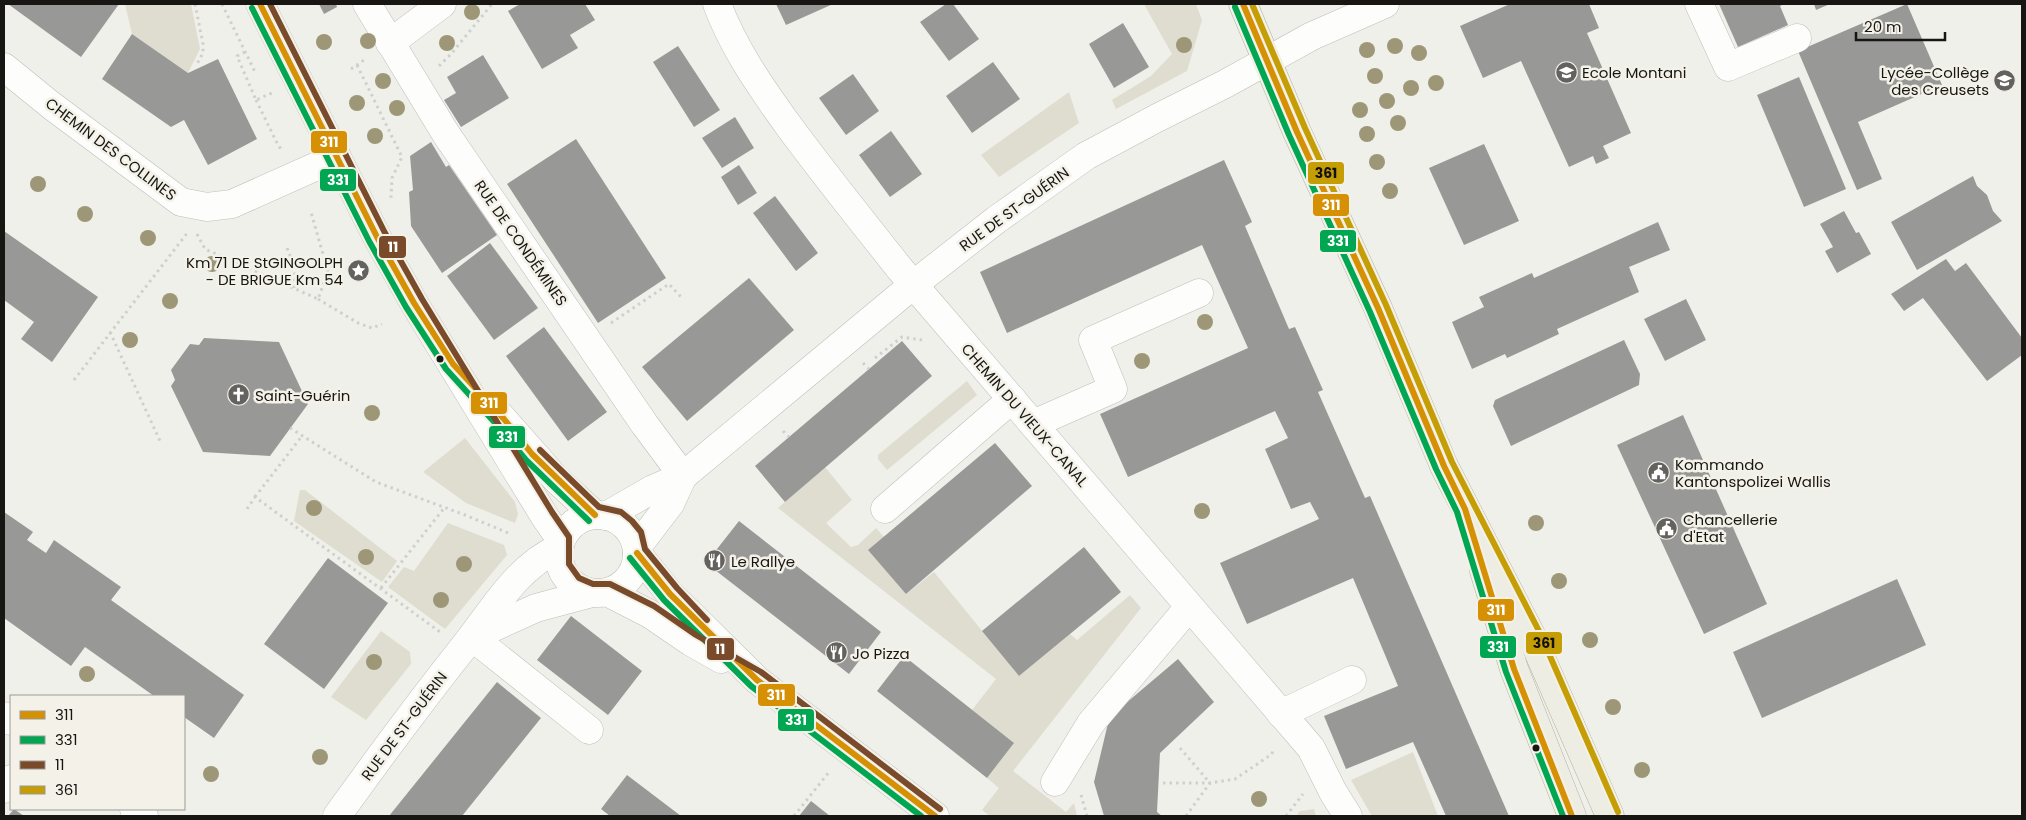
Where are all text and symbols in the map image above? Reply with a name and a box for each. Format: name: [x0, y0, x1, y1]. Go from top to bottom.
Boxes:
scale bar: [1856, 10, 1945, 42]
text: 20 m: [1864, 16, 1902, 37]
school or university icon: Ecole Montani: [1554, 60, 1578, 84]
place label: Ecole Montani: [1582, 62, 1686, 83]
place label: Lycée-Collège des Creusets: [1881, 62, 1989, 100]
school or university icon: Lycée-Collège des Creusets: [1993, 69, 2017, 93]
street label: CHEMIN DES COLLINES: [41, 93, 181, 205]
line badge: 311: [310, 130, 348, 154]
text: 311: [320, 132, 339, 152]
line badge: 361: [1307, 161, 1345, 185]
street label: RUE DE ST-GUÉRIN: [955, 162, 1073, 256]
text: 361: [1315, 163, 1337, 183]
line badge: 331: [319, 168, 357, 192]
text: 331: [327, 170, 349, 190]
street label: RUE DE CONDÉMINES: [470, 176, 572, 310]
line badge: 311: [1312, 193, 1350, 217]
text: 311: [1322, 195, 1341, 215]
line badge: 331: [1319, 229, 1357, 253]
text: 331: [1327, 231, 1349, 251]
line badge: 11: [378, 235, 407, 259]
text: 11: [388, 237, 398, 257]
place label: Km 71 DE StGINGOLPH - DE BRIGUE Km 54: [186, 252, 343, 290]
place icon: Km 71 DE StGINGOLPH - DE BRIGUE Km 54: [347, 259, 371, 283]
street label: CHEMIN DU VIEUX-CANAL: [957, 339, 1093, 492]
unlabelled marker: [435, 354, 445, 364]
church icon: Saint-Guérin: [227, 383, 251, 407]
place label: Saint-Guérin: [255, 385, 350, 406]
line badge: 311: [470, 391, 508, 415]
text: 311: [480, 393, 499, 413]
line badge: 331: [488, 425, 526, 449]
text: 331: [496, 427, 518, 447]
place label: Kommando Kantonspolizei Wallis: [1675, 454, 1831, 492]
public building icon: Kommando Kantonspolizei Wallis: [1647, 461, 1671, 485]
place label: Chancellerie d'Etat: [1683, 509, 1778, 547]
public building icon: Chancellerie d'Etat: [1655, 516, 1679, 540]
restaurant icon: Le Rallye: [703, 549, 727, 573]
place label: Le Rallye: [731, 551, 795, 572]
line badge: 311: [1477, 598, 1515, 622]
text: 311: [1487, 600, 1506, 620]
line badge: 361: [1525, 631, 1563, 655]
text: 361: [1533, 633, 1555, 653]
line badge: 331: [1479, 635, 1517, 659]
line badge: 11: [706, 637, 735, 661]
text: 331: [1487, 637, 1509, 657]
text: 11: [715, 639, 725, 659]
restaurant icon: Jo Pizza: [824, 641, 848, 665]
place label: Jo Pizza: [852, 643, 910, 664]
street label: RUE DE ST-GUÉRIN: [356, 667, 452, 785]
line badge: 311: [757, 683, 796, 707]
text: 311: [767, 685, 786, 705]
legend: [10, 695, 185, 810]
text: 311: [55, 704, 73, 725]
line badge: 331: [777, 708, 815, 732]
text: 331: [785, 710, 807, 730]
text: 331: [55, 729, 77, 750]
unlabelled marker: [1531, 743, 1541, 753]
text: 11: [55, 754, 65, 775]
text: 361: [55, 779, 78, 800]

